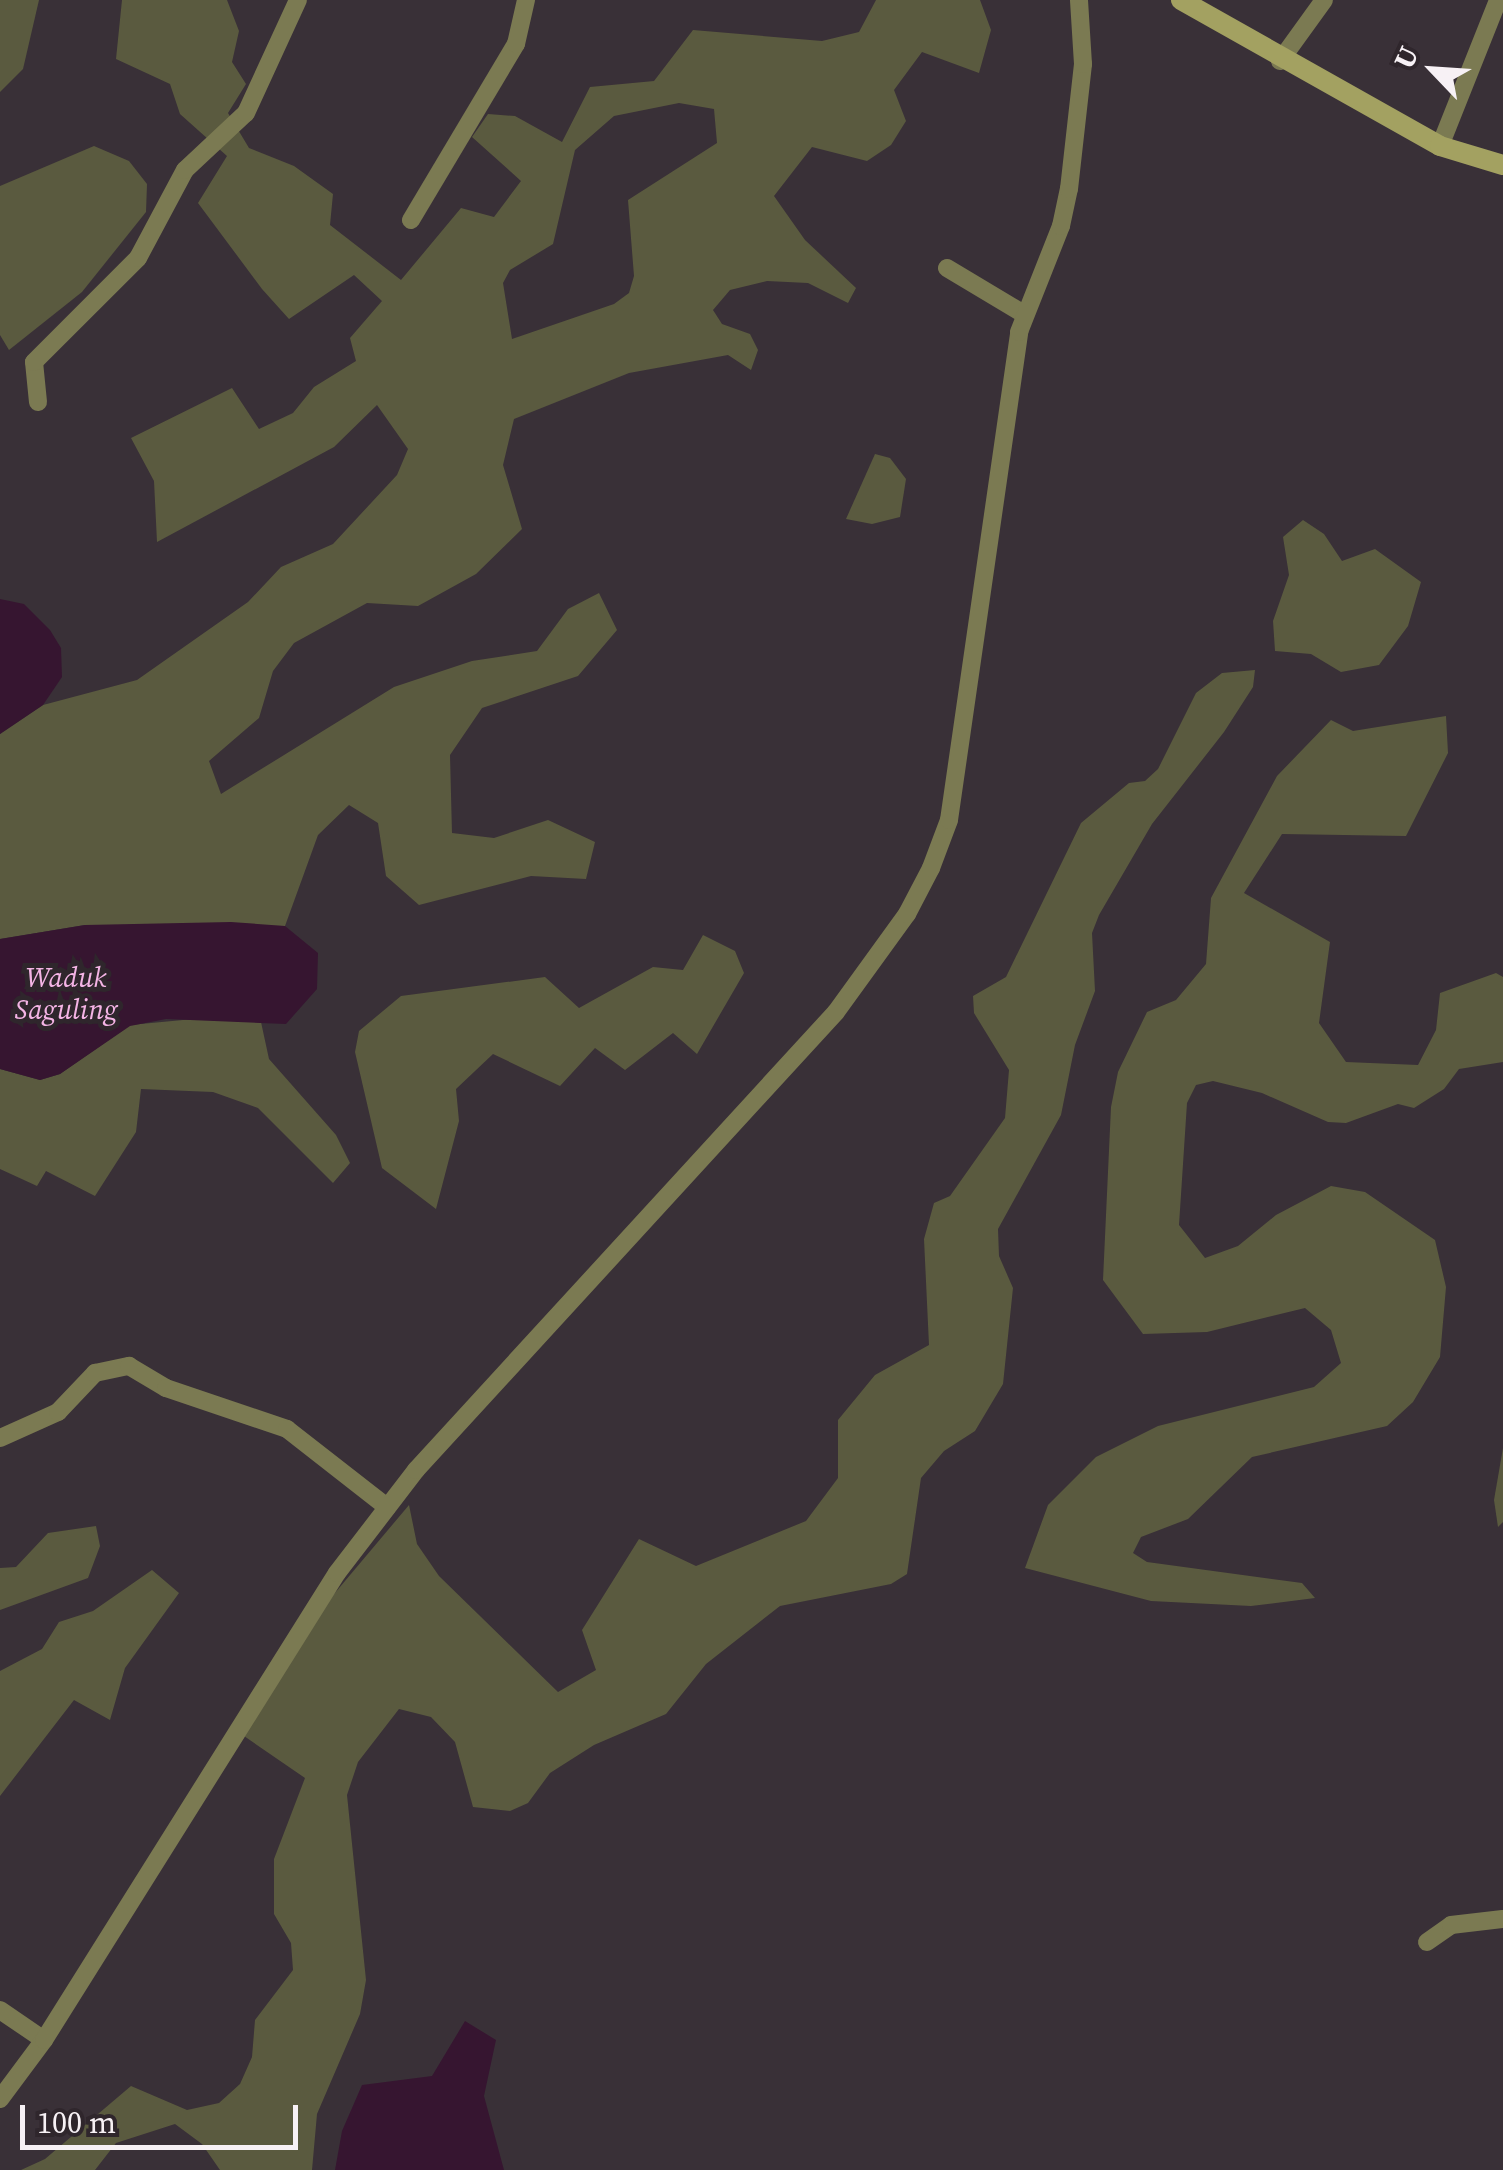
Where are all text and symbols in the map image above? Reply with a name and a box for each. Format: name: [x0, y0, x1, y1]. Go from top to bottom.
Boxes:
north arrow: [1383, 20, 1483, 120]
text: U: [1384, 40, 1427, 75]
water label: Waduk Saguling: [14, 960, 118, 1026]
scale bar: [25, 2085, 302, 2147]
text: 100 m: [37, 2102, 116, 2143]

